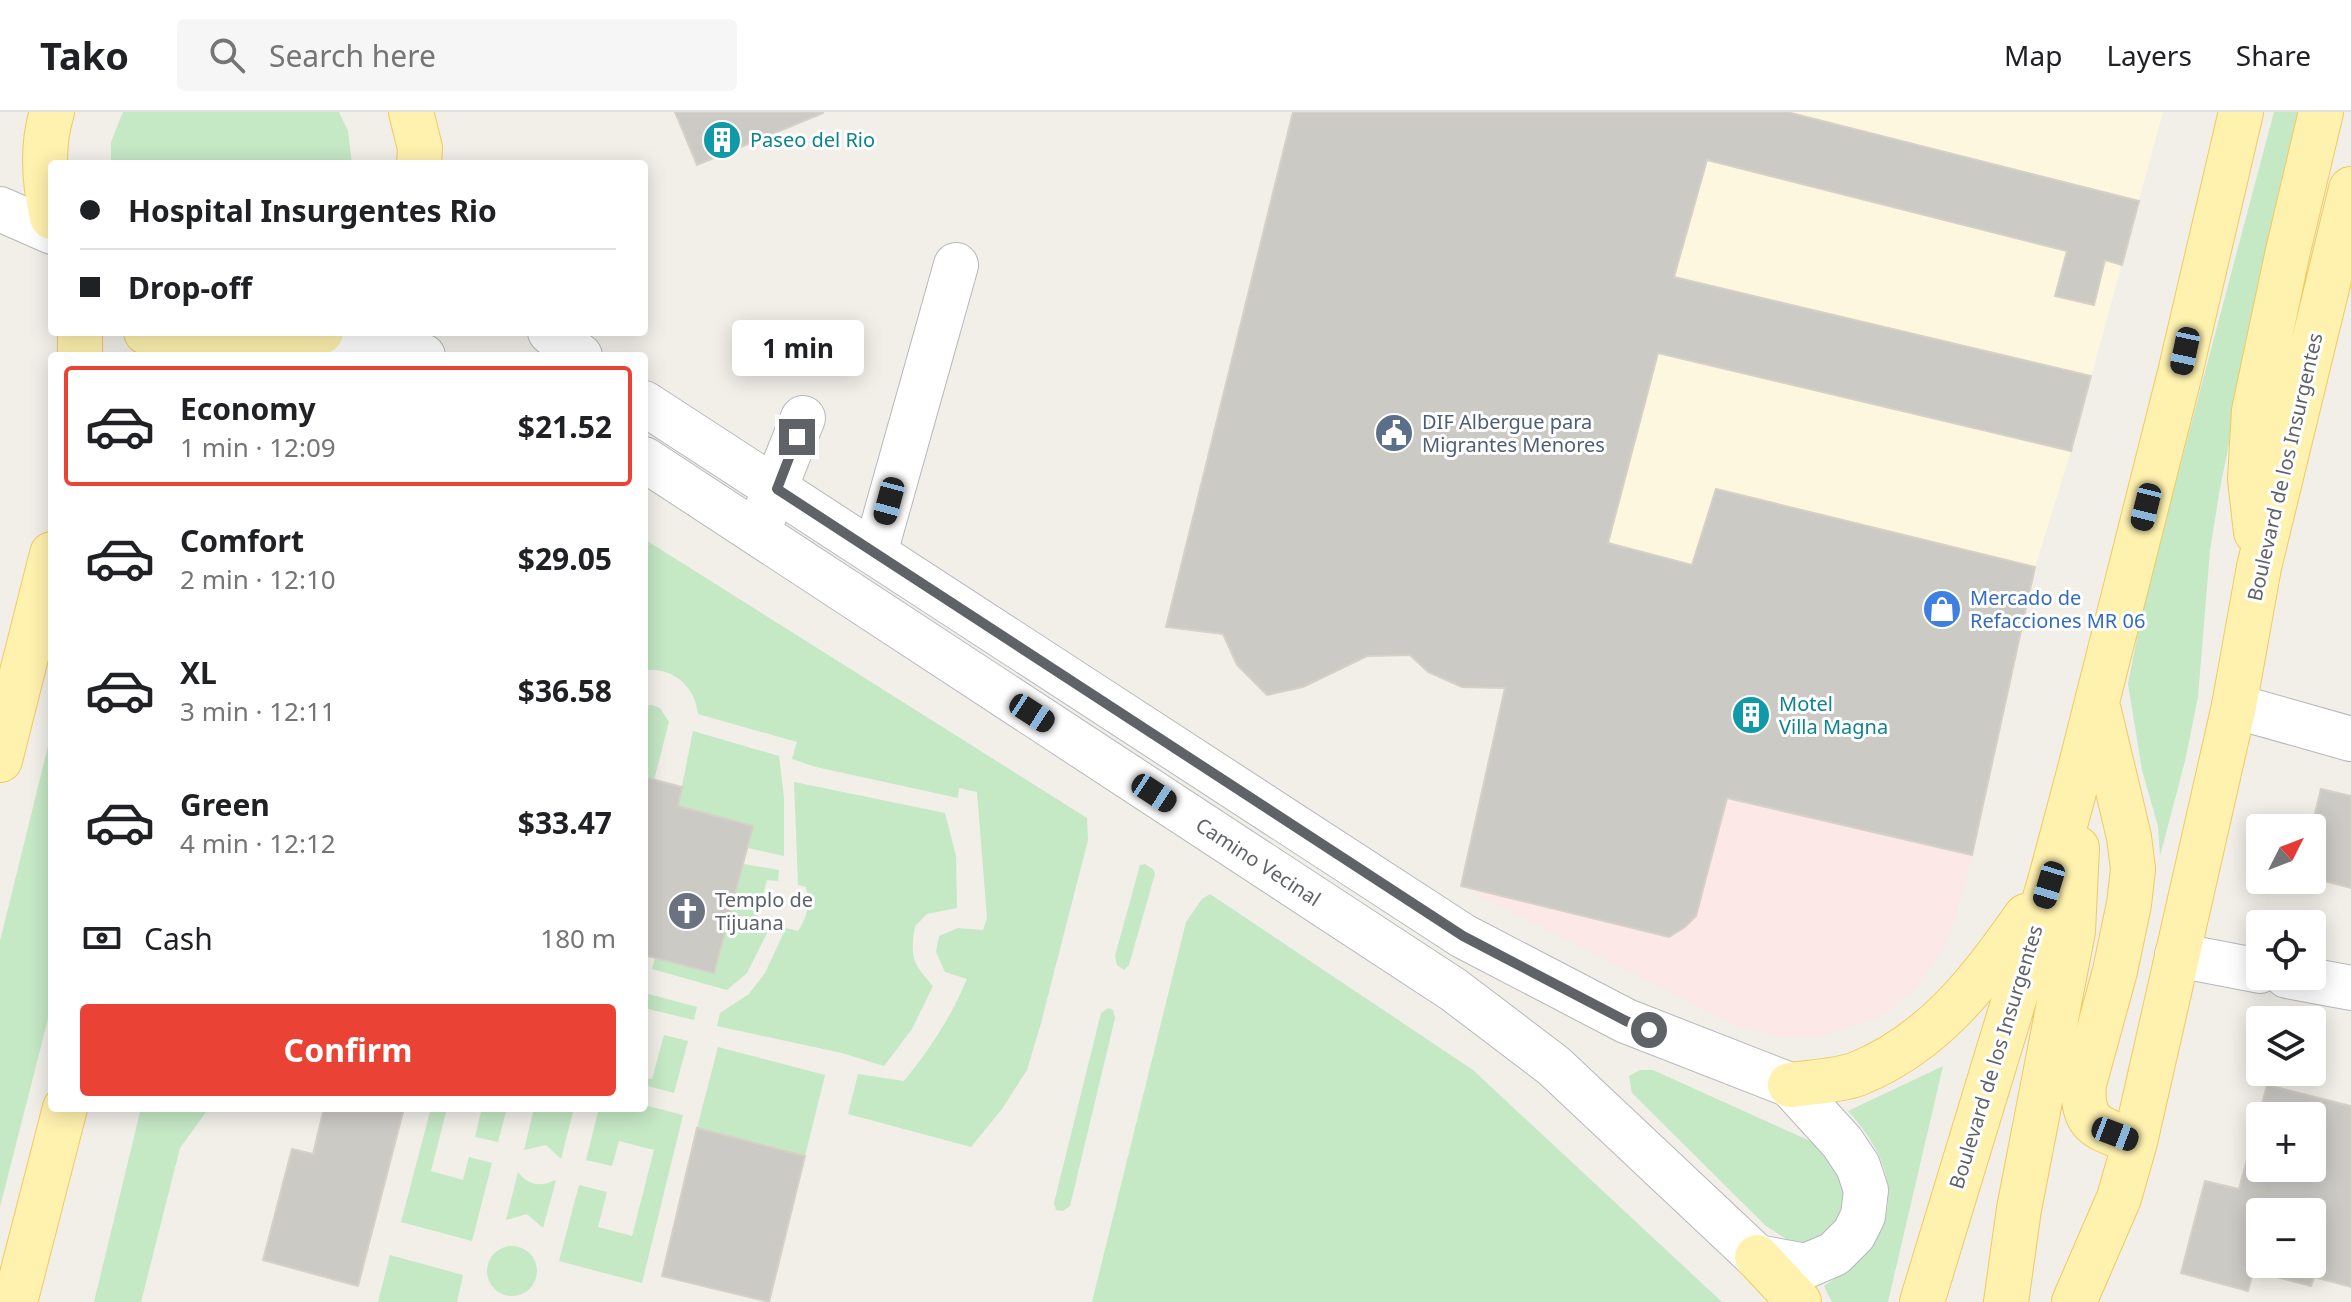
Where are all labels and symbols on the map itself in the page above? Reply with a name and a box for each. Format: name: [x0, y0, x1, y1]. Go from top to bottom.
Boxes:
building icon: Paseo del Rio: [701, 119, 743, 161]
place label: Paseo del Rio: [750, 126, 875, 153]
callout: 1 min: [731, 321, 863, 377]
car: [2168, 325, 2202, 377]
street label: Boulevard de los Insurgentes: [2241, 330, 2329, 604]
place label: DIF Albergue para Migrantes Menores: [1422, 408, 1605, 458]
public building icon: DIF Albergue para Migrantes Menores: [1373, 412, 1415, 454]
route end: [779, 419, 815, 455]
car: [871, 475, 907, 527]
car: [2129, 481, 2163, 533]
place label: Mercado de Refacciones MR 06: [1970, 584, 2145, 634]
shop icon: Mercado de Refacciones MR 06: [1921, 588, 1963, 630]
car: [1005, 690, 1059, 736]
place label: Motel Villa Magna: [1779, 690, 1888, 740]
building icon: Motel Villa Magna: [1730, 694, 1772, 736]
car: [1127, 770, 1181, 816]
street label: Camino Vecinal: [1191, 811, 1326, 912]
north arrow: [2246, 814, 2326, 894]
car: [2031, 859, 2067, 911]
place label: Templo de Tijuana: [715, 886, 813, 936]
church icon: Templo de Tijuana: [666, 890, 708, 932]
street label: Boulevard de los Insurgentes: [1943, 922, 2049, 1192]
route start: [1631, 1012, 1667, 1048]
car: [2088, 1114, 2142, 1154]

